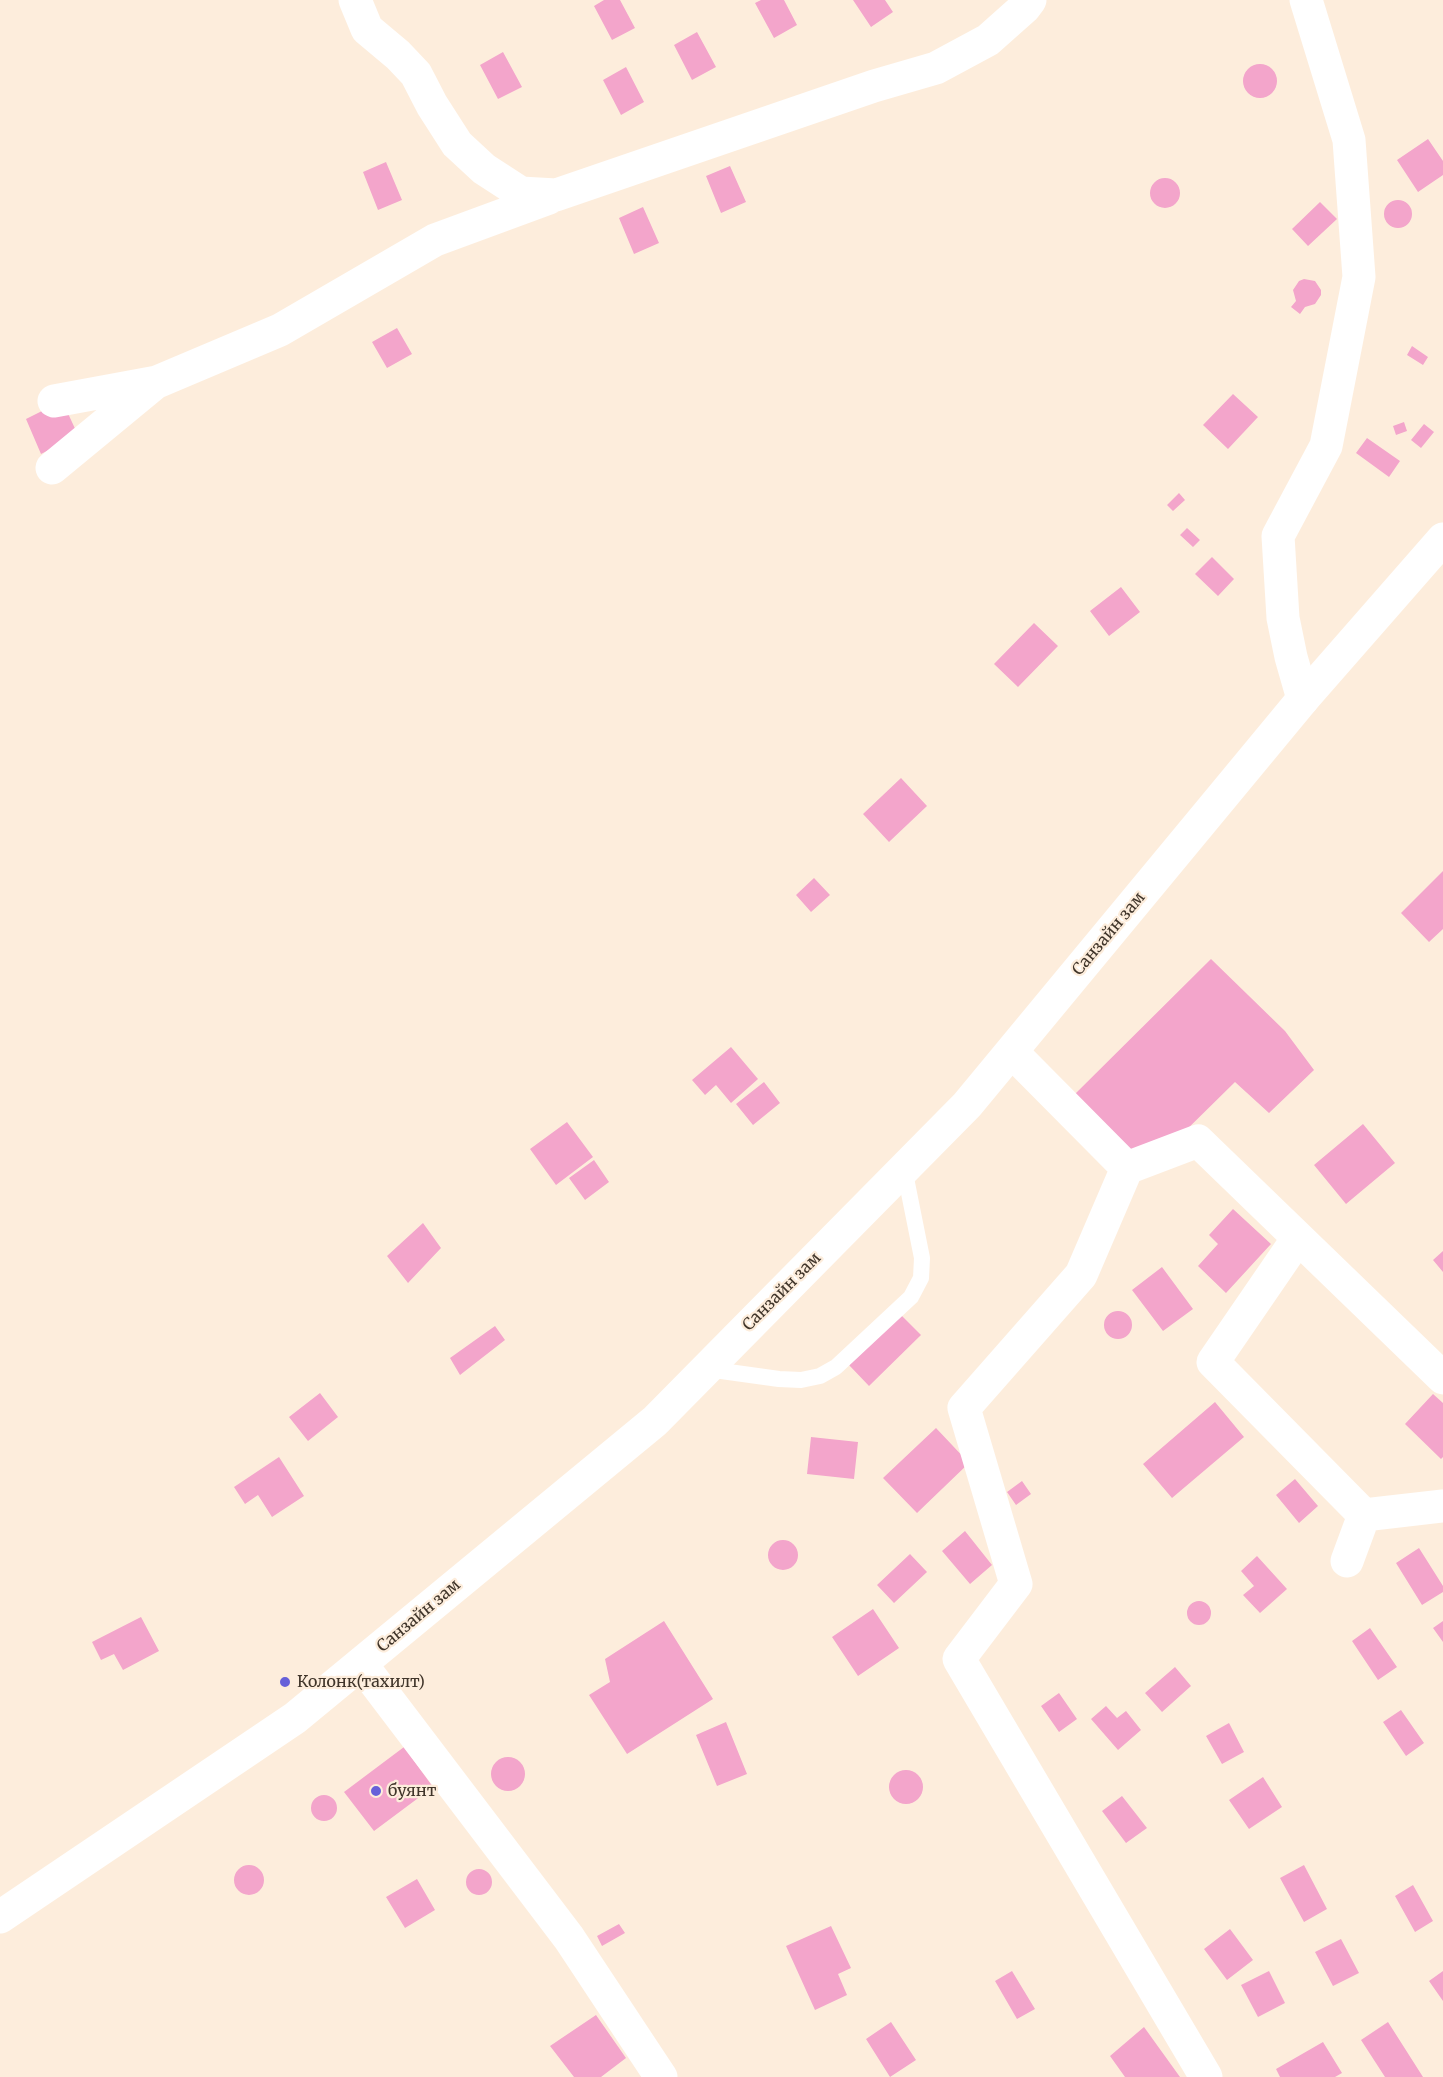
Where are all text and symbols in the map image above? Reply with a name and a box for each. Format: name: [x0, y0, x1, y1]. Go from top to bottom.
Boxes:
street label: Санзайн зам: [1069, 889, 1149, 979]
street label: Санзайн зам: [739, 1249, 825, 1335]
street label: Санзайн зам: [374, 1576, 464, 1656]
place label: Колонк(тахилт): [297, 1672, 425, 1692]
marker: Колонк(тахилт): [278, 1675, 292, 1689]
place label: буянт: [388, 1781, 436, 1801]
marker: буянт: [369, 1784, 383, 1798]

